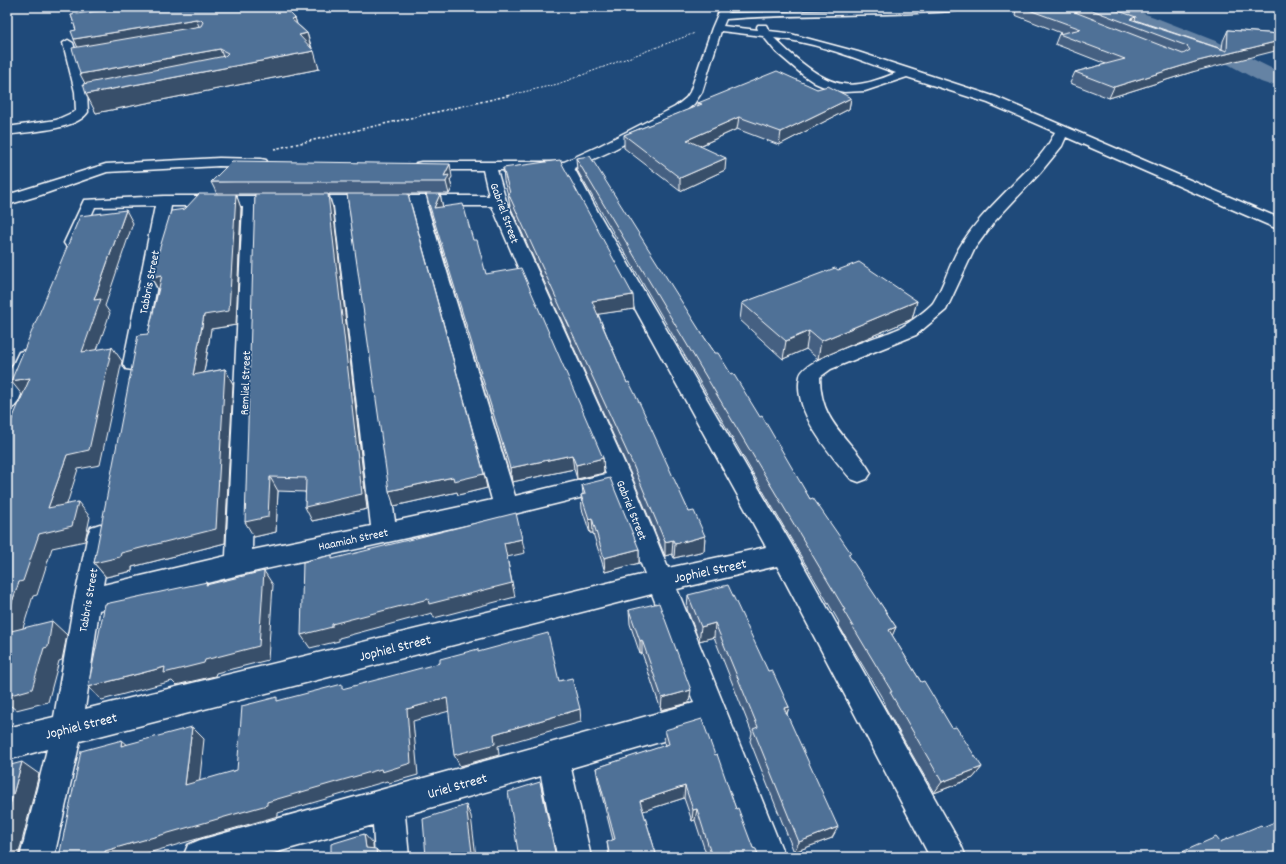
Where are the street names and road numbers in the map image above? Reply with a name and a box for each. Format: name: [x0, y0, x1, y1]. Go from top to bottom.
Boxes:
street label: Gabriel Street: [485, 181, 523, 247]
street label: Tabbris Street: [136, 248, 165, 316]
street label: Remliel Street: [237, 350, 256, 416]
street label: Gabriel Street: [611, 478, 651, 544]
street label: Haamiah Street: [317, 525, 390, 556]
street label: Jophiel Street: [672, 555, 748, 589]
street label: Tabbris Street: [76, 567, 104, 633]
street label: Jophiel Street: [357, 630, 434, 668]
street label: Jophiel Street: [43, 708, 120, 746]
street label: Uriel Street: [425, 769, 490, 805]

